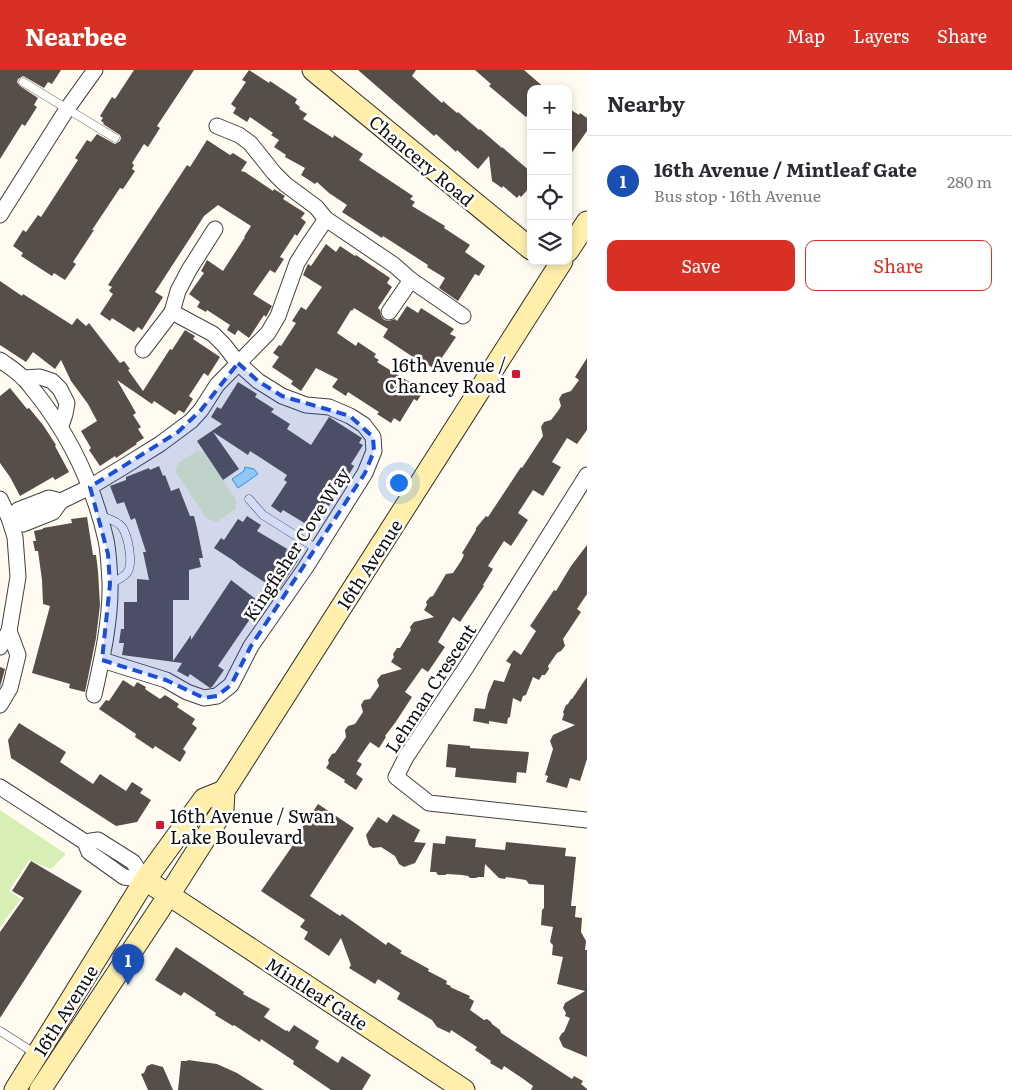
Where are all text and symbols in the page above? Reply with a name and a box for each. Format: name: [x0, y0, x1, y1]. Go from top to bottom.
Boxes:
text: Nearbee: [25, 18, 127, 53]
text: Map: [787, 22, 825, 49]
text: Layers: [853, 22, 909, 49]
text: Share: [937, 22, 987, 49]
map controls: [527, 85, 572, 265]
button: +: [527, 85, 572, 130]
text: Nearby: [607, 87, 685, 118]
street label: Chancery Road: [364, 108, 480, 212]
button: −: [527, 130, 572, 175]
text: 16th Avenue / Mintleaf Gate: [654, 155, 917, 183]
text: 1: [620, 169, 626, 193]
text: 280 m: [947, 169, 992, 193]
button: locate: [527, 175, 572, 220]
text: Bus stop · 16th Avenue: [654, 183, 821, 207]
button: layers: [527, 220, 572, 265]
button: Save: [607, 240, 795, 291]
button: Share: [805, 240, 992, 291]
place label: 16th Avenue / Chancey Road: [385, 351, 506, 399]
marker: 16th Avenue / Chancey Road: [510, 368, 522, 380]
street label: Kingfisher Cove Way: [236, 461, 356, 626]
your location: [386, 470, 412, 496]
street label: 16th Avenue: [330, 513, 408, 615]
street label: Lehman Crescent: [378, 617, 482, 758]
place label: 16th Avenue / Swan Lake Boulevard: [170, 802, 335, 850]
marker: 16th Avenue / Swan Lake Boulevard: [154, 819, 166, 831]
pin: 1: [112, 944, 144, 985]
street label: Mintleaf Gate: [261, 950, 373, 1036]
street label: 16th Avenue: [26, 959, 104, 1061]

